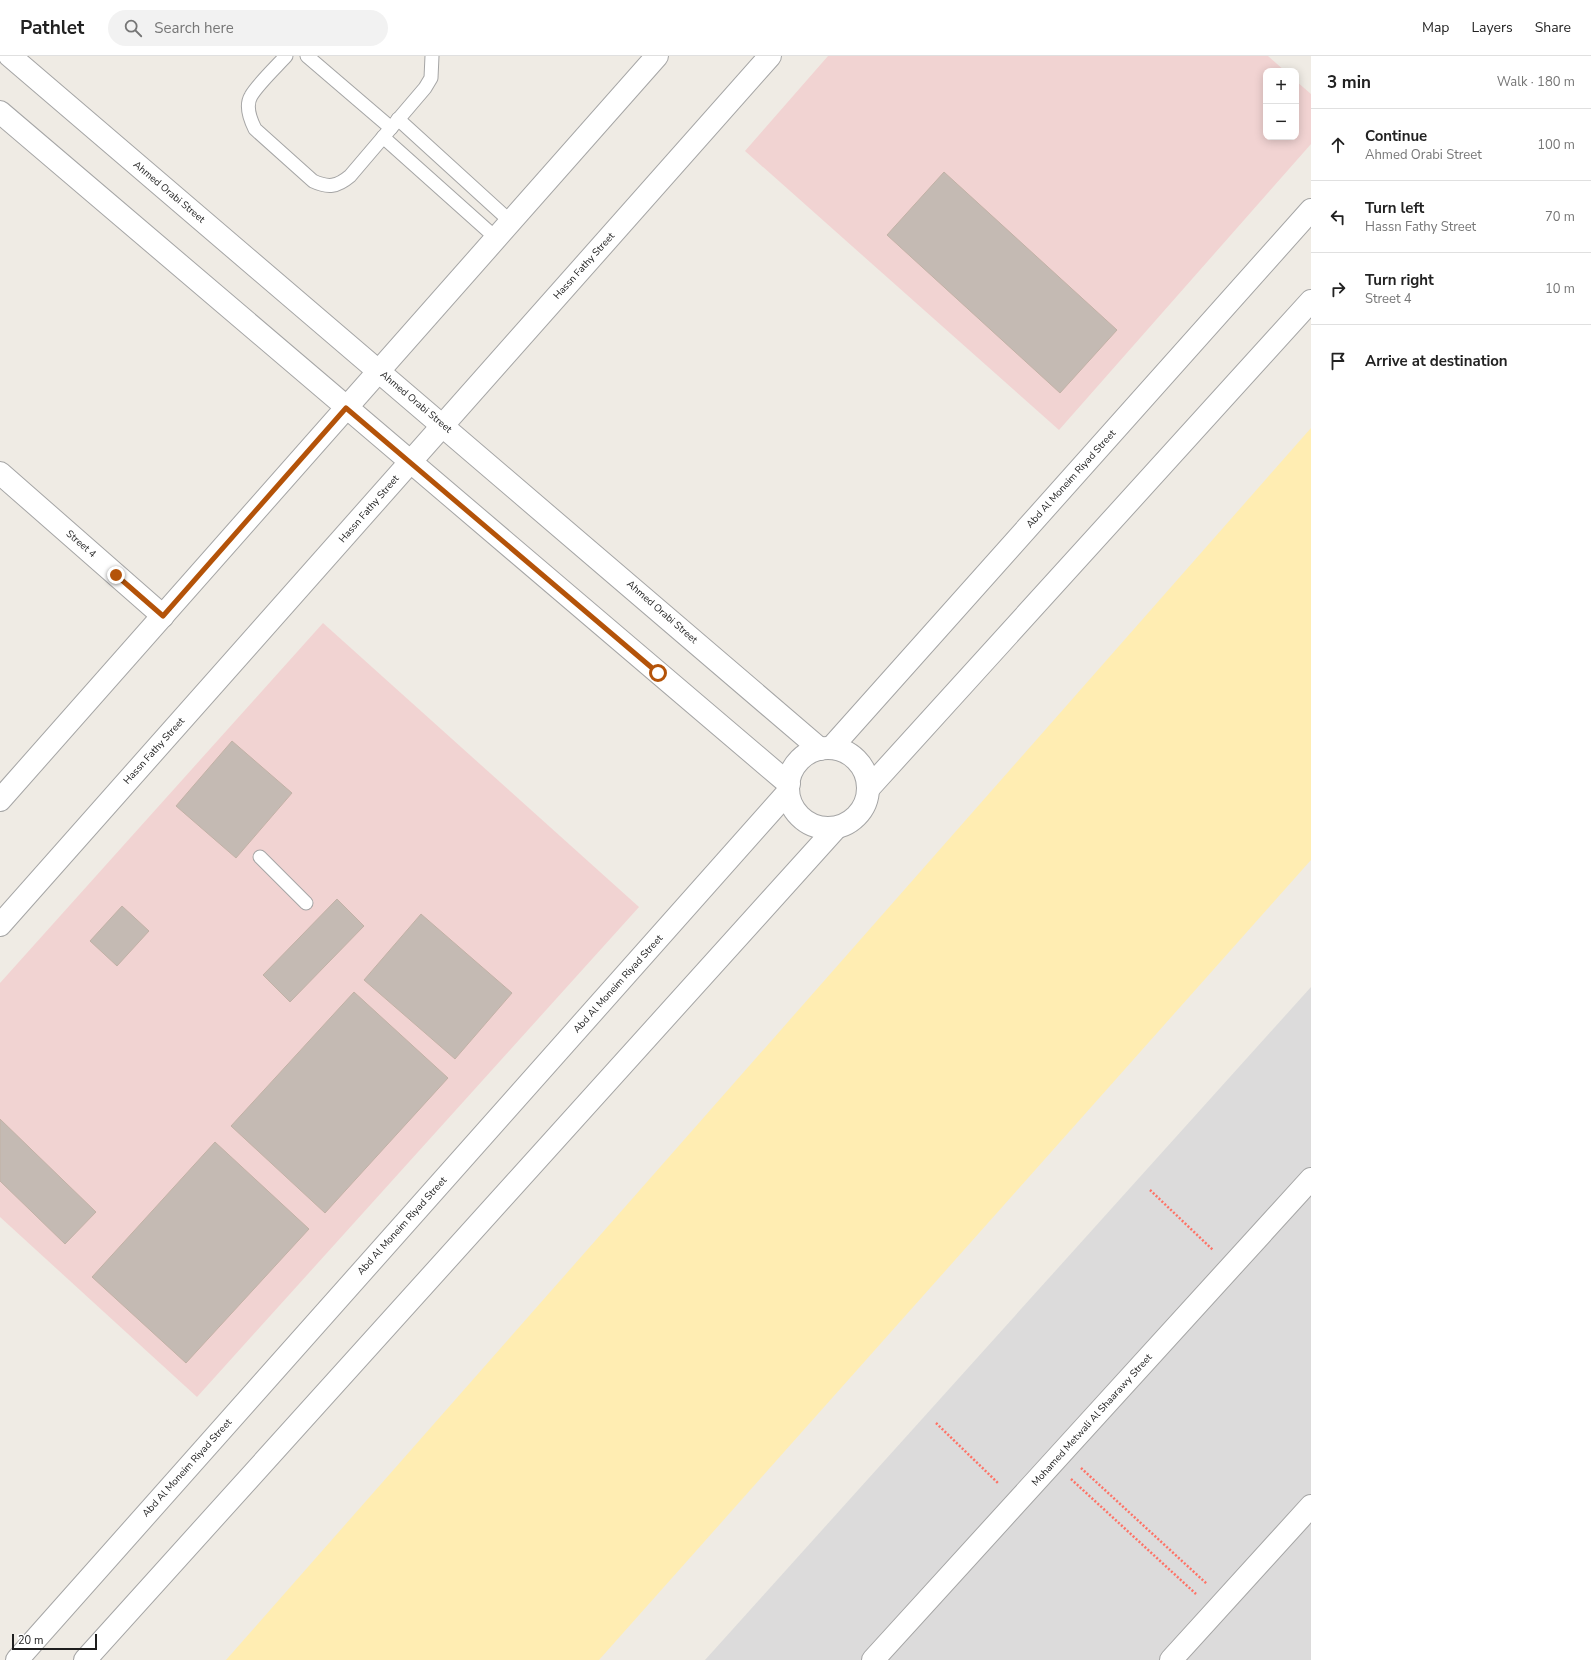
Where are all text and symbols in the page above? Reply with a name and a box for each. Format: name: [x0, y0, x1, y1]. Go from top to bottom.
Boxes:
search box: [108, 10, 388, 46]
text: Pathlet: [20, 15, 84, 41]
icon: search: [122, 17, 144, 39]
text: Search here: [154, 18, 234, 38]
text: Map: [1422, 18, 1449, 37]
text: Layers: [1471, 18, 1513, 37]
text: Share: [1535, 18, 1571, 37]
map controls: [1263, 68, 1299, 140]
button: +: [1263, 68, 1299, 104]
text: 3 min: [1327, 71, 1371, 94]
text: Walk · 180 m: [1497, 73, 1575, 91]
button: −: [1263, 104, 1299, 140]
text: Continue: [1365, 126, 1427, 146]
icon: ahead: [1327, 134, 1349, 156]
text: 100 m: [1537, 136, 1575, 154]
text: Ahmed Orabi Street: [1365, 146, 1482, 164]
street label: Ahmed Orabi Street: [130, 158, 208, 227]
text: Turn left: [1365, 198, 1424, 218]
icon: left: [1327, 206, 1349, 228]
text: 70 m: [1545, 208, 1575, 226]
text: Hassn Fathy Street: [1365, 218, 1476, 236]
street label: Hassn Fathy Street: [550, 229, 618, 302]
text: Turn right: [1365, 270, 1434, 290]
icon: right: [1327, 278, 1349, 300]
text: 10 m: [1545, 280, 1575, 298]
text: Street 4: [1365, 290, 1412, 308]
icon: arrive: [1327, 350, 1349, 372]
text: Arrive at destination: [1365, 351, 1508, 371]
street label: Ahmed Orabi Street: [377, 368, 455, 437]
street label: Abd Al Moneim Riyad Street: [1023, 426, 1119, 531]
street label: Hassn Fathy Street: [336, 472, 403, 546]
street label: Street 4: [63, 527, 99, 561]
route end: [107, 566, 125, 584]
street label: Ahmed Orabi Street: [624, 577, 701, 647]
route start: [649, 664, 667, 682]
street label: Hassn Fathy Street: [120, 714, 188, 787]
street label: Abd Al Moneim Riyad Street: [570, 931, 666, 1036]
street label: Abd Al Moneim Riyad Street: [354, 1173, 450, 1278]
street label: Mohamed Metwali Al Shaarawy Street: [1029, 1350, 1156, 1489]
street label: Abd Al Moneim Riyad Street: [139, 1415, 235, 1520]
scale bar: [12, 1632, 97, 1651]
text: 20 m: [18, 1633, 43, 1648]

